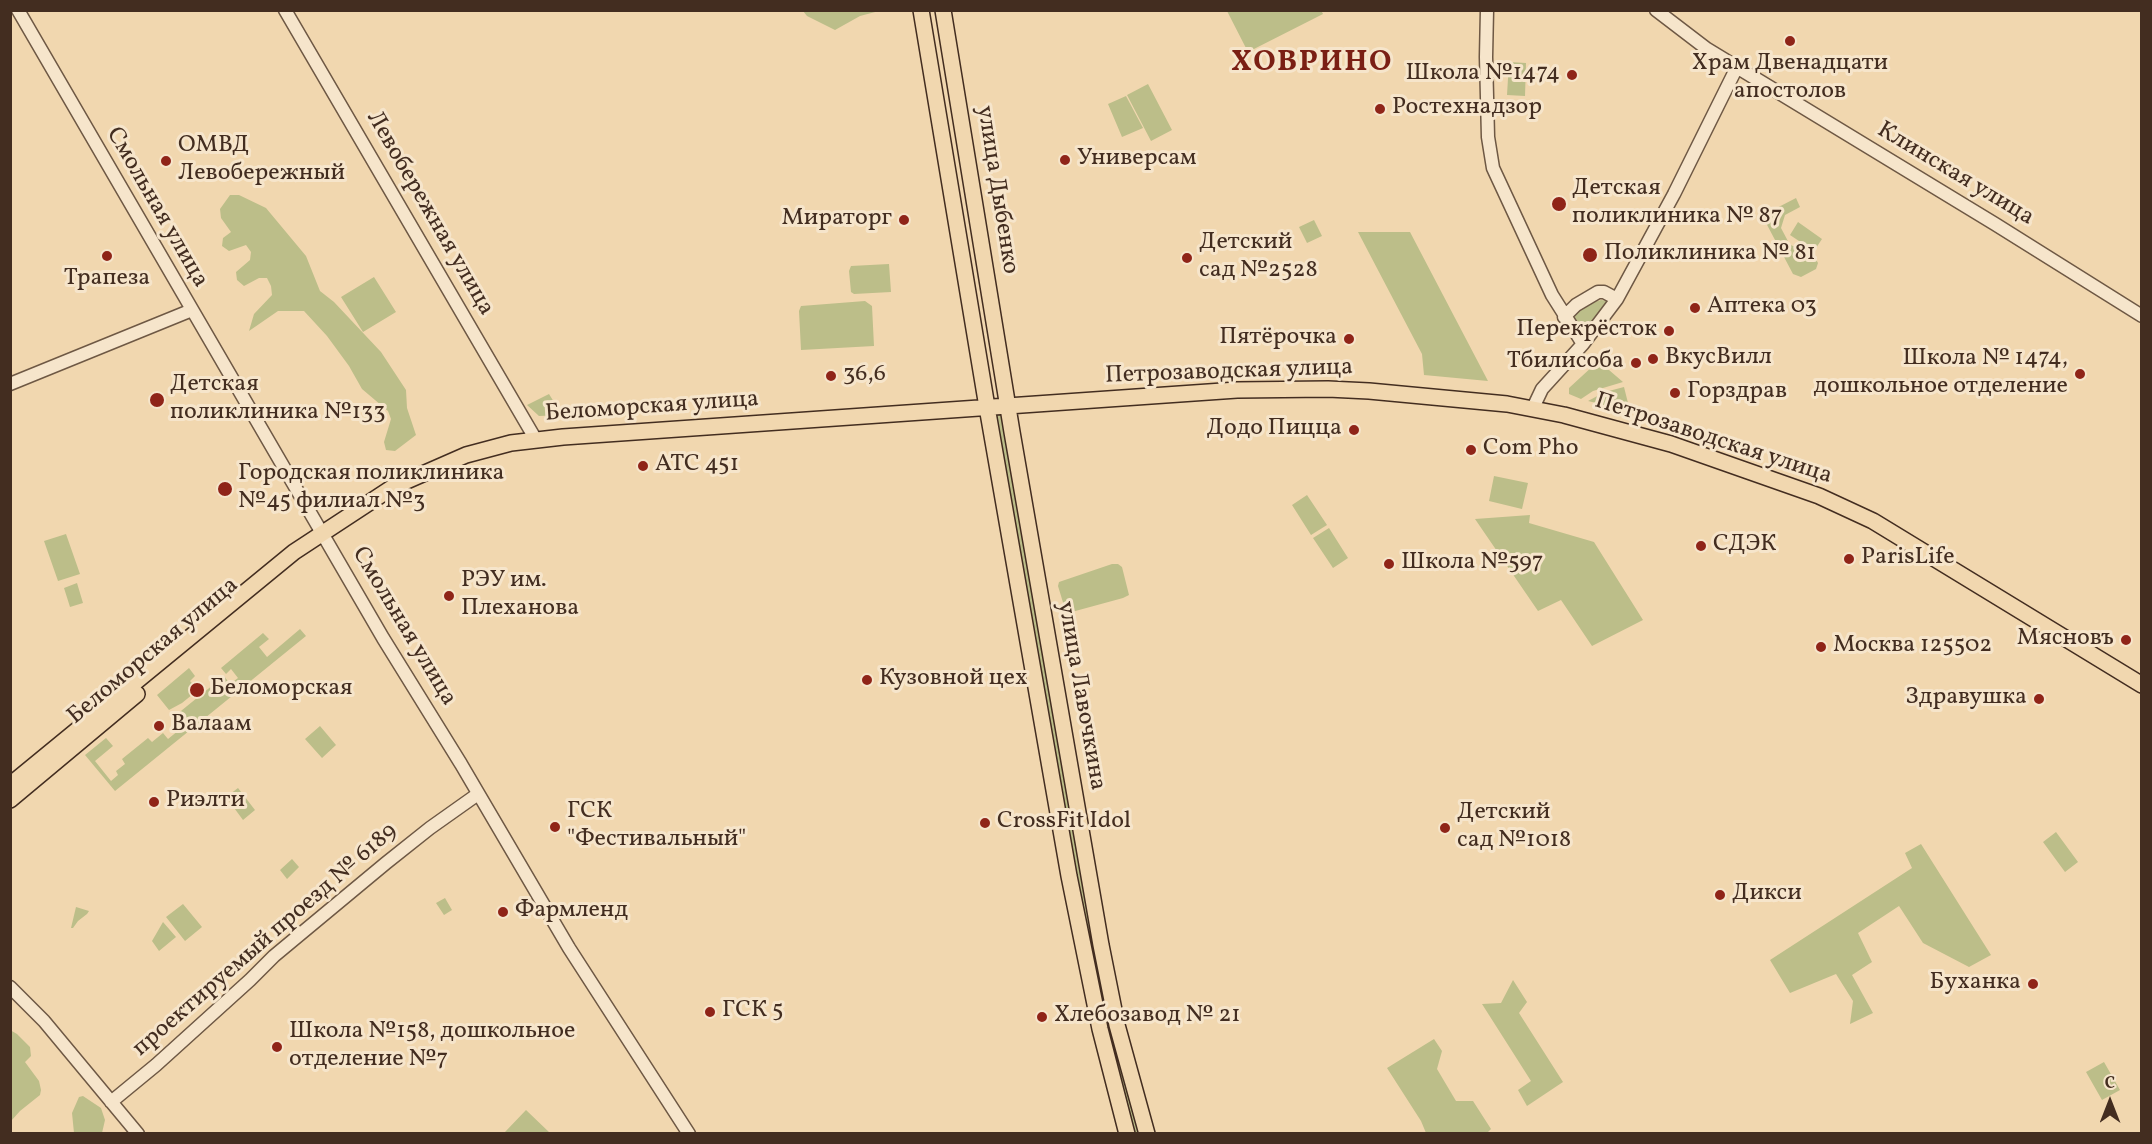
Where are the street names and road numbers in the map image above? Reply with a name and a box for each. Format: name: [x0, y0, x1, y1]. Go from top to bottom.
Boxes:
street label: улица Дыбенко: [968, 104, 1024, 276]
street label: Левобережная улица: [359, 107, 499, 321]
street label: Клинская улица: [1871, 117, 2039, 233]
street label: Смольная улица: [98, 123, 214, 293]
street label: Петрозаводская улица: [1105, 354, 1353, 392]
street label: Беломорская улица: [544, 386, 760, 430]
street label: Петрозаводская улица: [1591, 388, 1835, 492]
street label: Смольная улица: [344, 542, 462, 712]
street label: Беломорская улица: [63, 572, 245, 732]
street label: улица Лавочкина: [1049, 599, 1111, 793]
street label: проектируемый проезд № 6189: [128, 818, 404, 1064]

